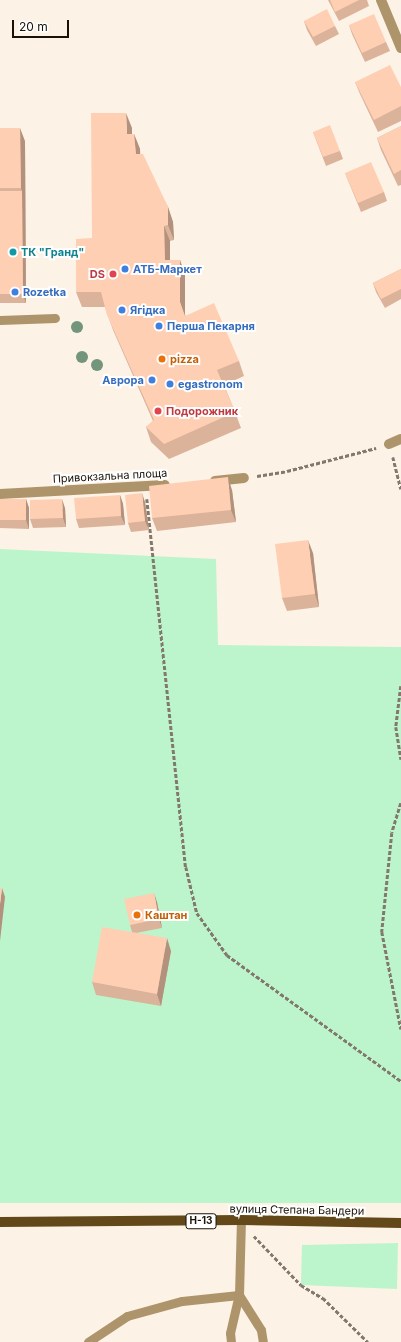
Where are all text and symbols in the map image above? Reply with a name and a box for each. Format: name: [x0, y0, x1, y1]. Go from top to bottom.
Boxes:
scale bar: [14, 12, 71, 38]
text: 20 m: [19, 19, 48, 34]
place label: ТК "Гранд": [21, 245, 84, 259]
marker: ТК "Гранд": [8, 247, 18, 257]
place label: АТБ-Маркет: [133, 262, 202, 276]
marker: АТБ-Маркет: [120, 264, 130, 274]
place label: DS: [90, 267, 105, 281]
marker: DS: [108, 269, 118, 279]
place label: Rozetka: [23, 285, 66, 299]
marker: Rozetka: [10, 287, 20, 297]
place label: Ягідка: [130, 303, 165, 317]
marker: Ягідка: [117, 305, 127, 315]
place label: Перша Пекарня: [167, 319, 255, 333]
marker: Перша Пекарня: [154, 321, 164, 331]
place label: pizza: [170, 352, 199, 366]
marker: pizza: [157, 354, 167, 364]
place label: Аврора: [102, 373, 144, 387]
marker: Аврора: [147, 375, 157, 385]
place label: egastronom: [178, 377, 243, 391]
marker: egastronom: [165, 379, 175, 389]
place label: Подорожник: [166, 404, 238, 418]
marker: Подорожник: [153, 406, 163, 416]
street label: Привокзальна площа: [52, 466, 168, 486]
place label: Каштан: [145, 908, 187, 922]
marker: Каштан: [132, 910, 142, 920]
street label: вулиця Степана Бандери: [230, 1202, 364, 1218]
road number: Н-13: [185, 1213, 217, 1229]

